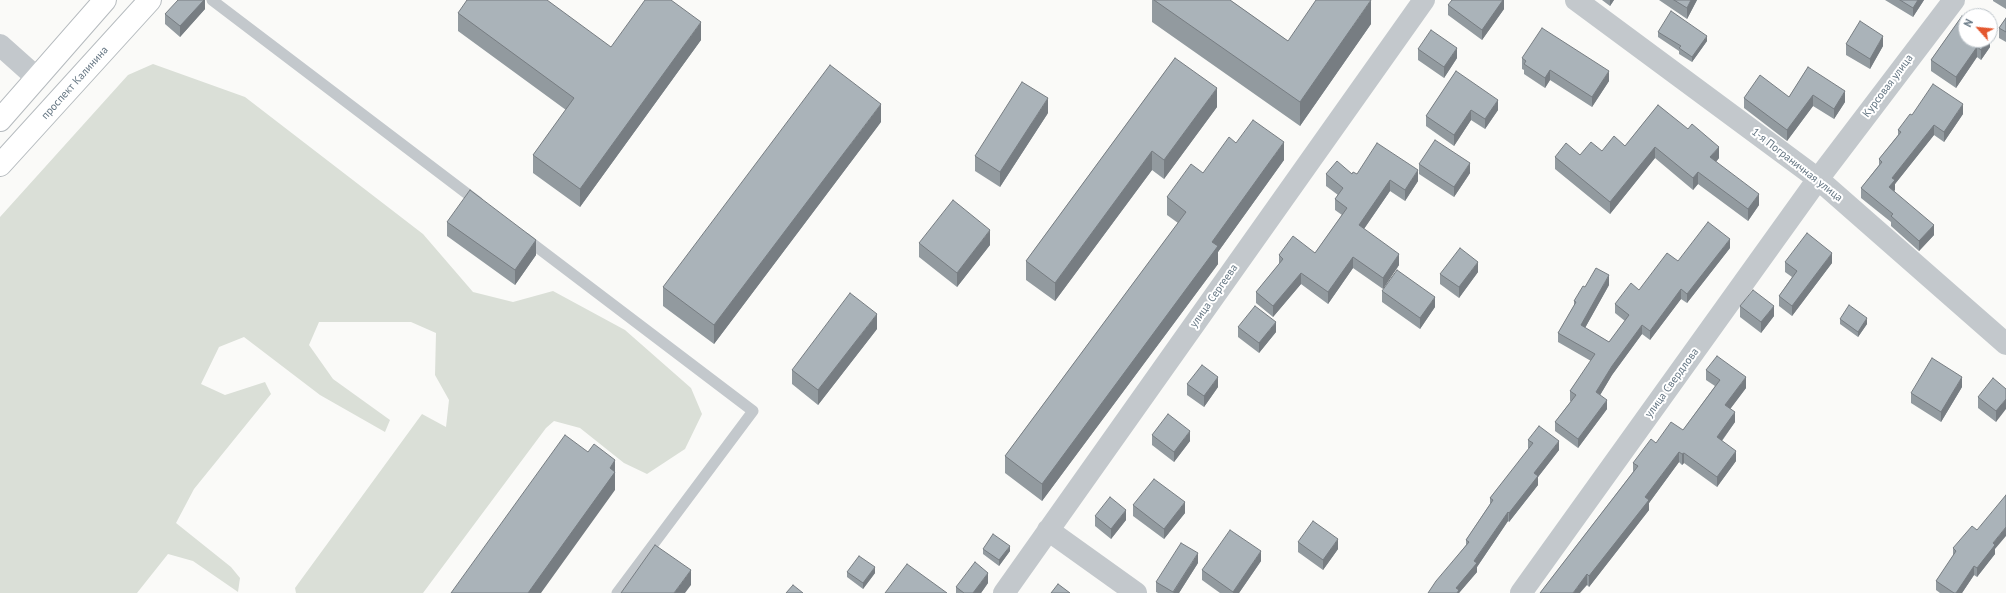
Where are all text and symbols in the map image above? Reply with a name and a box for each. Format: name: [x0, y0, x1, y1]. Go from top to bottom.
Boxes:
north arrow: [1958, 8, 1998, 48]
text: N: [1960, 17, 1976, 29]
street label: проспект Калинина: [39, 44, 111, 122]
street label: Курсовая улица: [1860, 52, 1916, 120]
street label: 1-я Пограничная улица: [1749, 125, 1845, 205]
street label: улица Сергеева: [1187, 262, 1241, 330]
street label: улица Свердлова: [1642, 346, 1702, 420]

